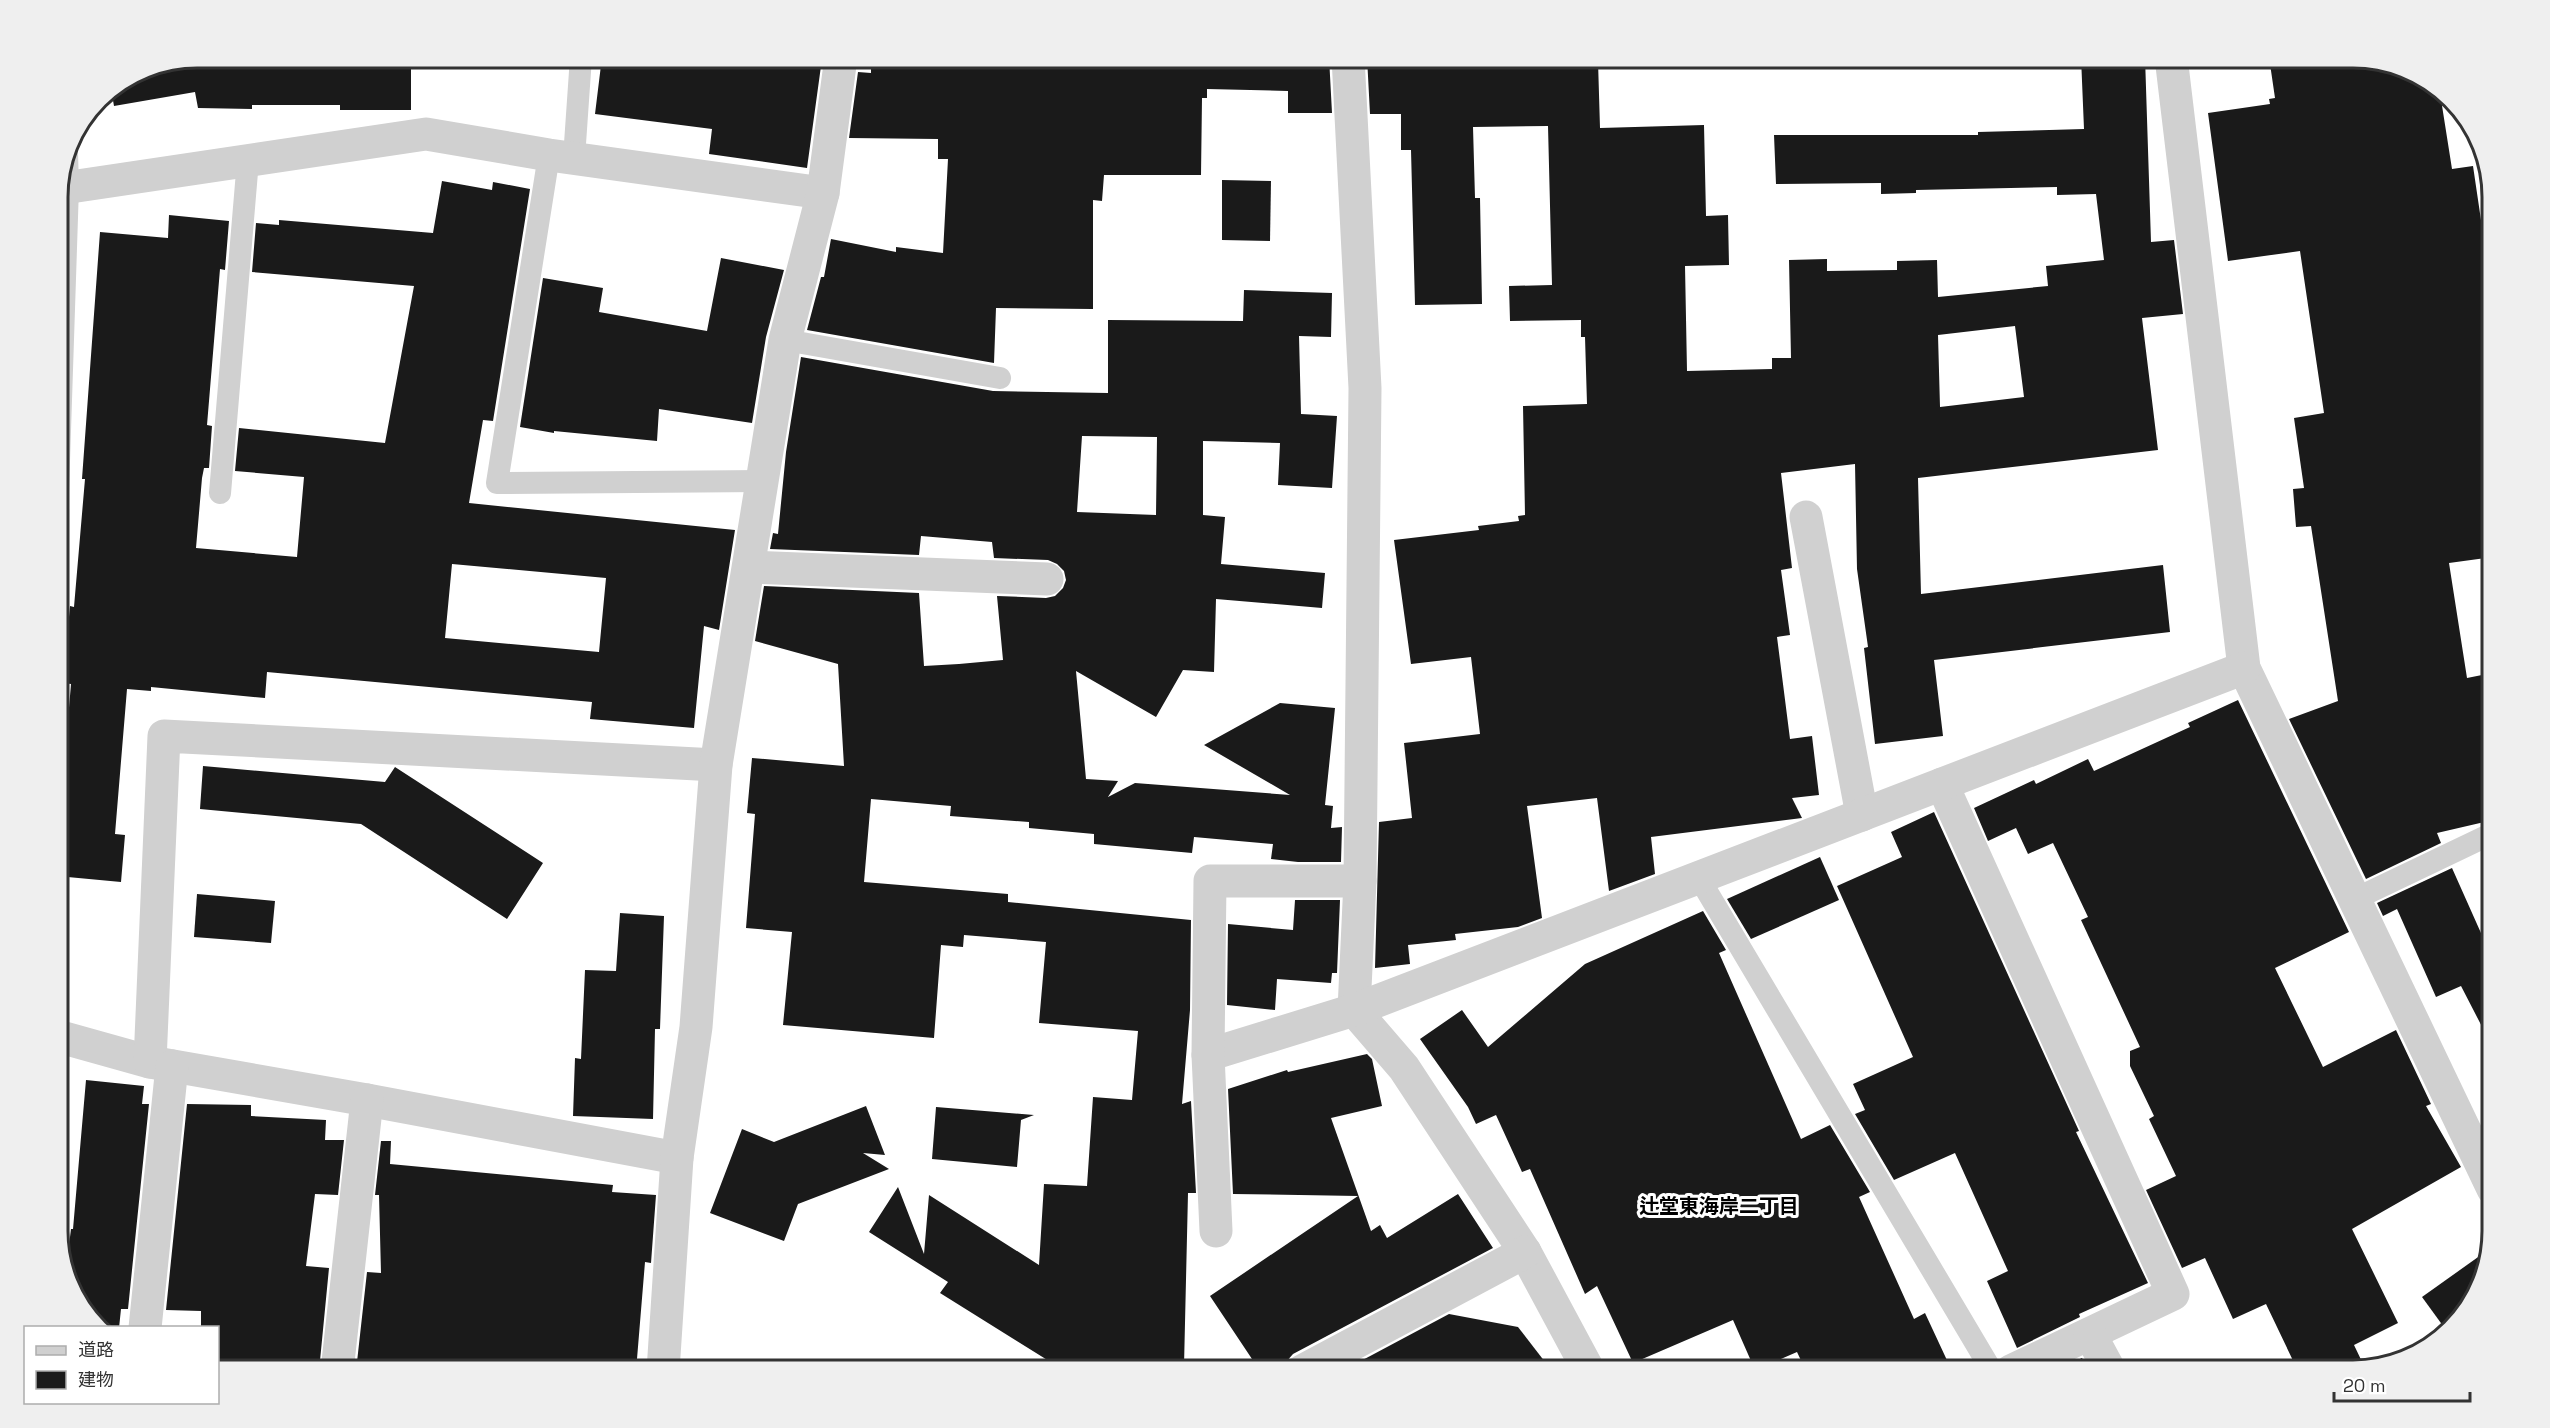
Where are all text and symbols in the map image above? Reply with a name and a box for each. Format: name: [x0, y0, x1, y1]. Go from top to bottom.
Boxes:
district label: 辻堂東海岸二丁目: [1639, 1193, 1799, 1219]
legend: [24, 1326, 219, 1404]
text: 道路: [78, 1338, 114, 1361]
scale bar: [2334, 1365, 2470, 1403]
text: 建物: [78, 1368, 114, 1391]
text: 20 m: [2343, 1374, 2386, 1397]

